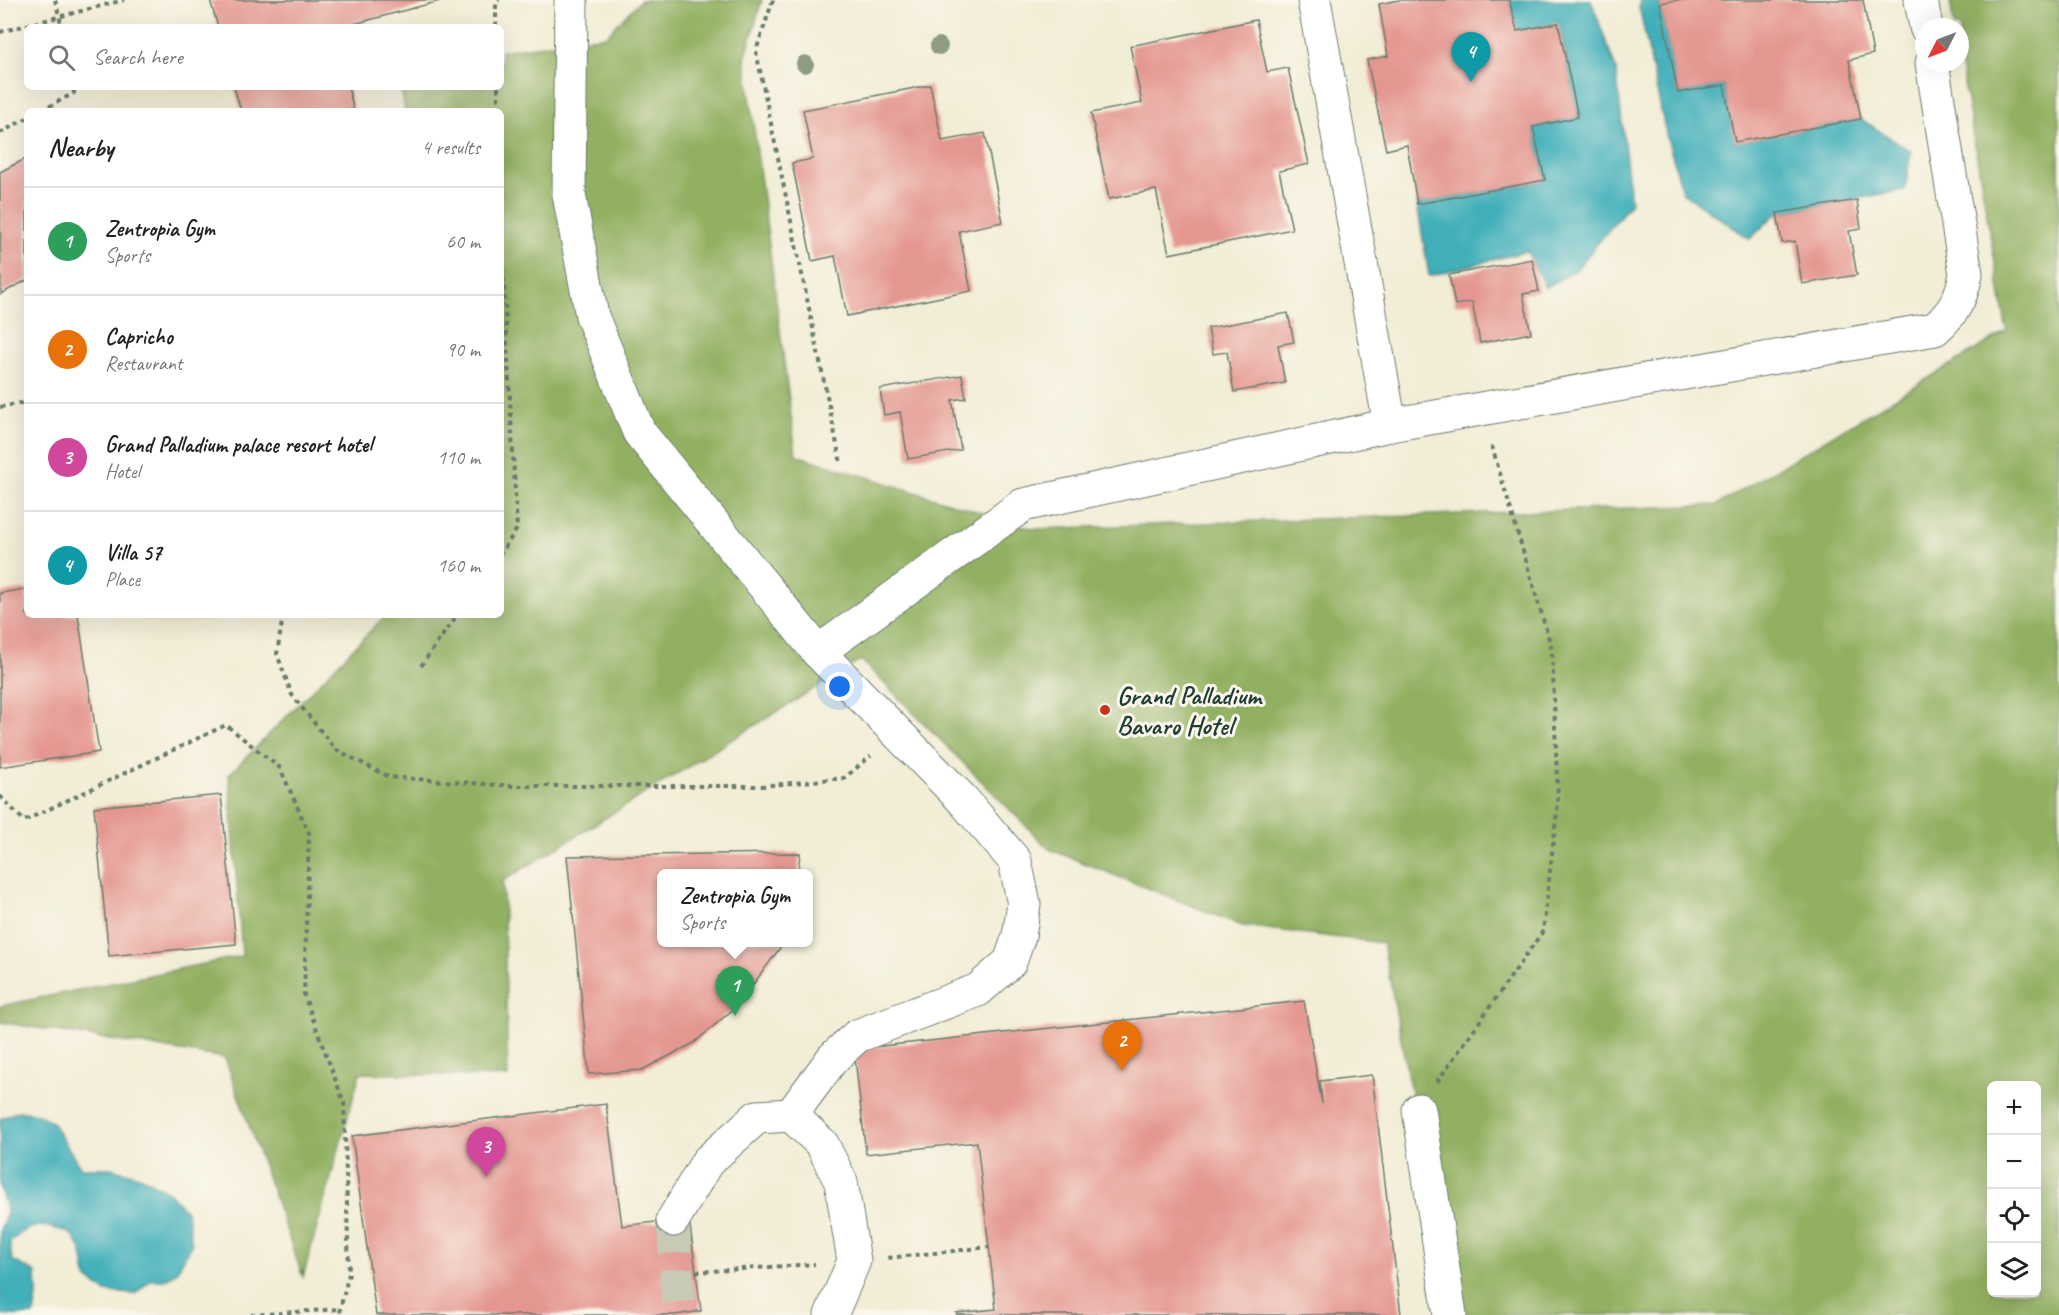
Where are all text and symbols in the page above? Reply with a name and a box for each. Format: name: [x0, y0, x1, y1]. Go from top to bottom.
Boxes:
north arrow: [1915, 18, 1969, 72]
search box: [24, 24, 504, 90]
pin: 4: [1452, 32, 1490, 82]
icon: search: [45, 41, 78, 74]
text: Search here: [93, 43, 183, 71]
text: Nearby: [48, 131, 113, 164]
text: 4 results: [421, 135, 480, 160]
text: Zentropia Gym: [105, 215, 215, 243]
text: 1: [63, 229, 72, 254]
text: 60 m: [446, 229, 480, 254]
text: Sports: [105, 243, 150, 268]
text: Capricho: [105, 323, 173, 351]
text: 2: [63, 337, 72, 362]
text: 90 m: [446, 337, 480, 362]
text: Restaurant: [105, 351, 182, 376]
text: Grand Palladium palace resort hotel: [105, 431, 372, 459]
text: 3: [63, 445, 72, 470]
text: 110 m: [437, 445, 480, 470]
text: Hotel: [105, 459, 140, 484]
text: Villa 57: [105, 539, 162, 567]
text: 4: [63, 553, 72, 578]
text: 160 m: [437, 553, 480, 578]
text: Place: [105, 567, 140, 592]
your location: [825, 672, 854, 701]
place label: Grand Palladium Bavaro Hotel: [1117, 679, 1263, 742]
marker: Grand Palladium Bavaro Hotel: [1098, 703, 1112, 717]
popup: [657, 869, 813, 947]
text: Zentropia Gym: [680, 882, 790, 910]
text: Sports: [680, 910, 725, 935]
pin: 1: [716, 966, 754, 1016]
pin: 2: [1102, 1022, 1142, 1071]
map controls: [1987, 1081, 2041, 1297]
button: +: [1987, 1081, 2041, 1135]
pin: 3: [466, 1128, 506, 1177]
button: −: [1987, 1135, 2041, 1189]
button: locate: [1987, 1189, 2041, 1243]
button: layers: [1987, 1243, 2041, 1297]

